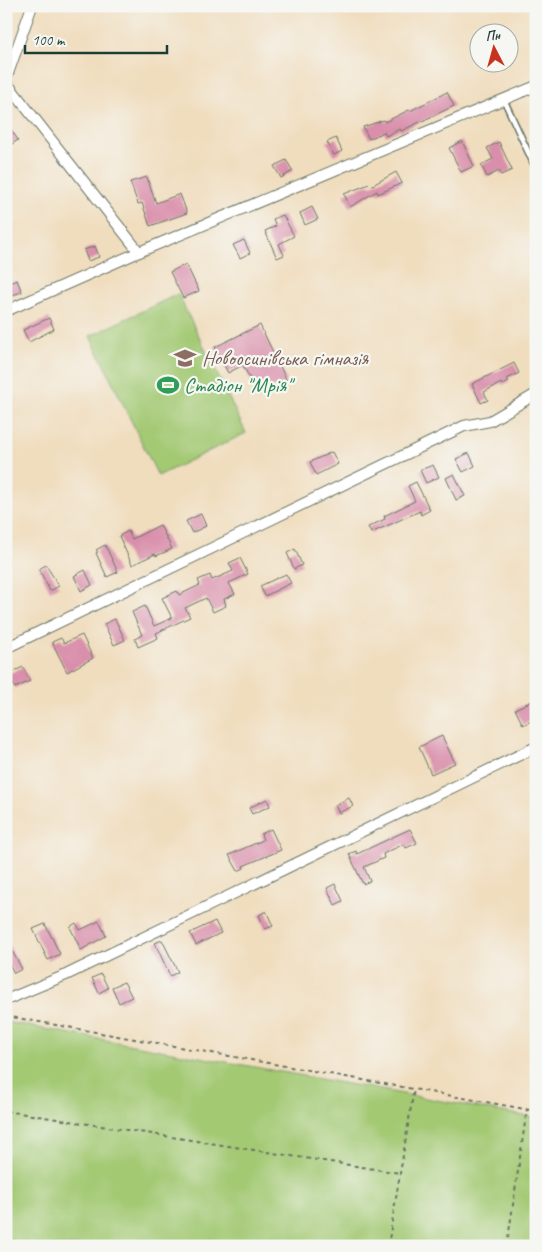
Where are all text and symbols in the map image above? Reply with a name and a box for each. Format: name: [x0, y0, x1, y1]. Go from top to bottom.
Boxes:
scale bar: [25, 22, 168, 54]
north arrow: [470, 22, 520, 72]
text: Пн: [485, 26, 502, 45]
text: 100 m: [32, 31, 66, 50]
school or university icon: Новоосинівська гімназія: [172, 345, 198, 371]
place label: Новоосинівська гімназія: [202, 345, 370, 371]
sports icon: Стадіон "Мрія": [155, 372, 181, 398]
place label: Стадіон "Мрія": [184, 372, 295, 398]

